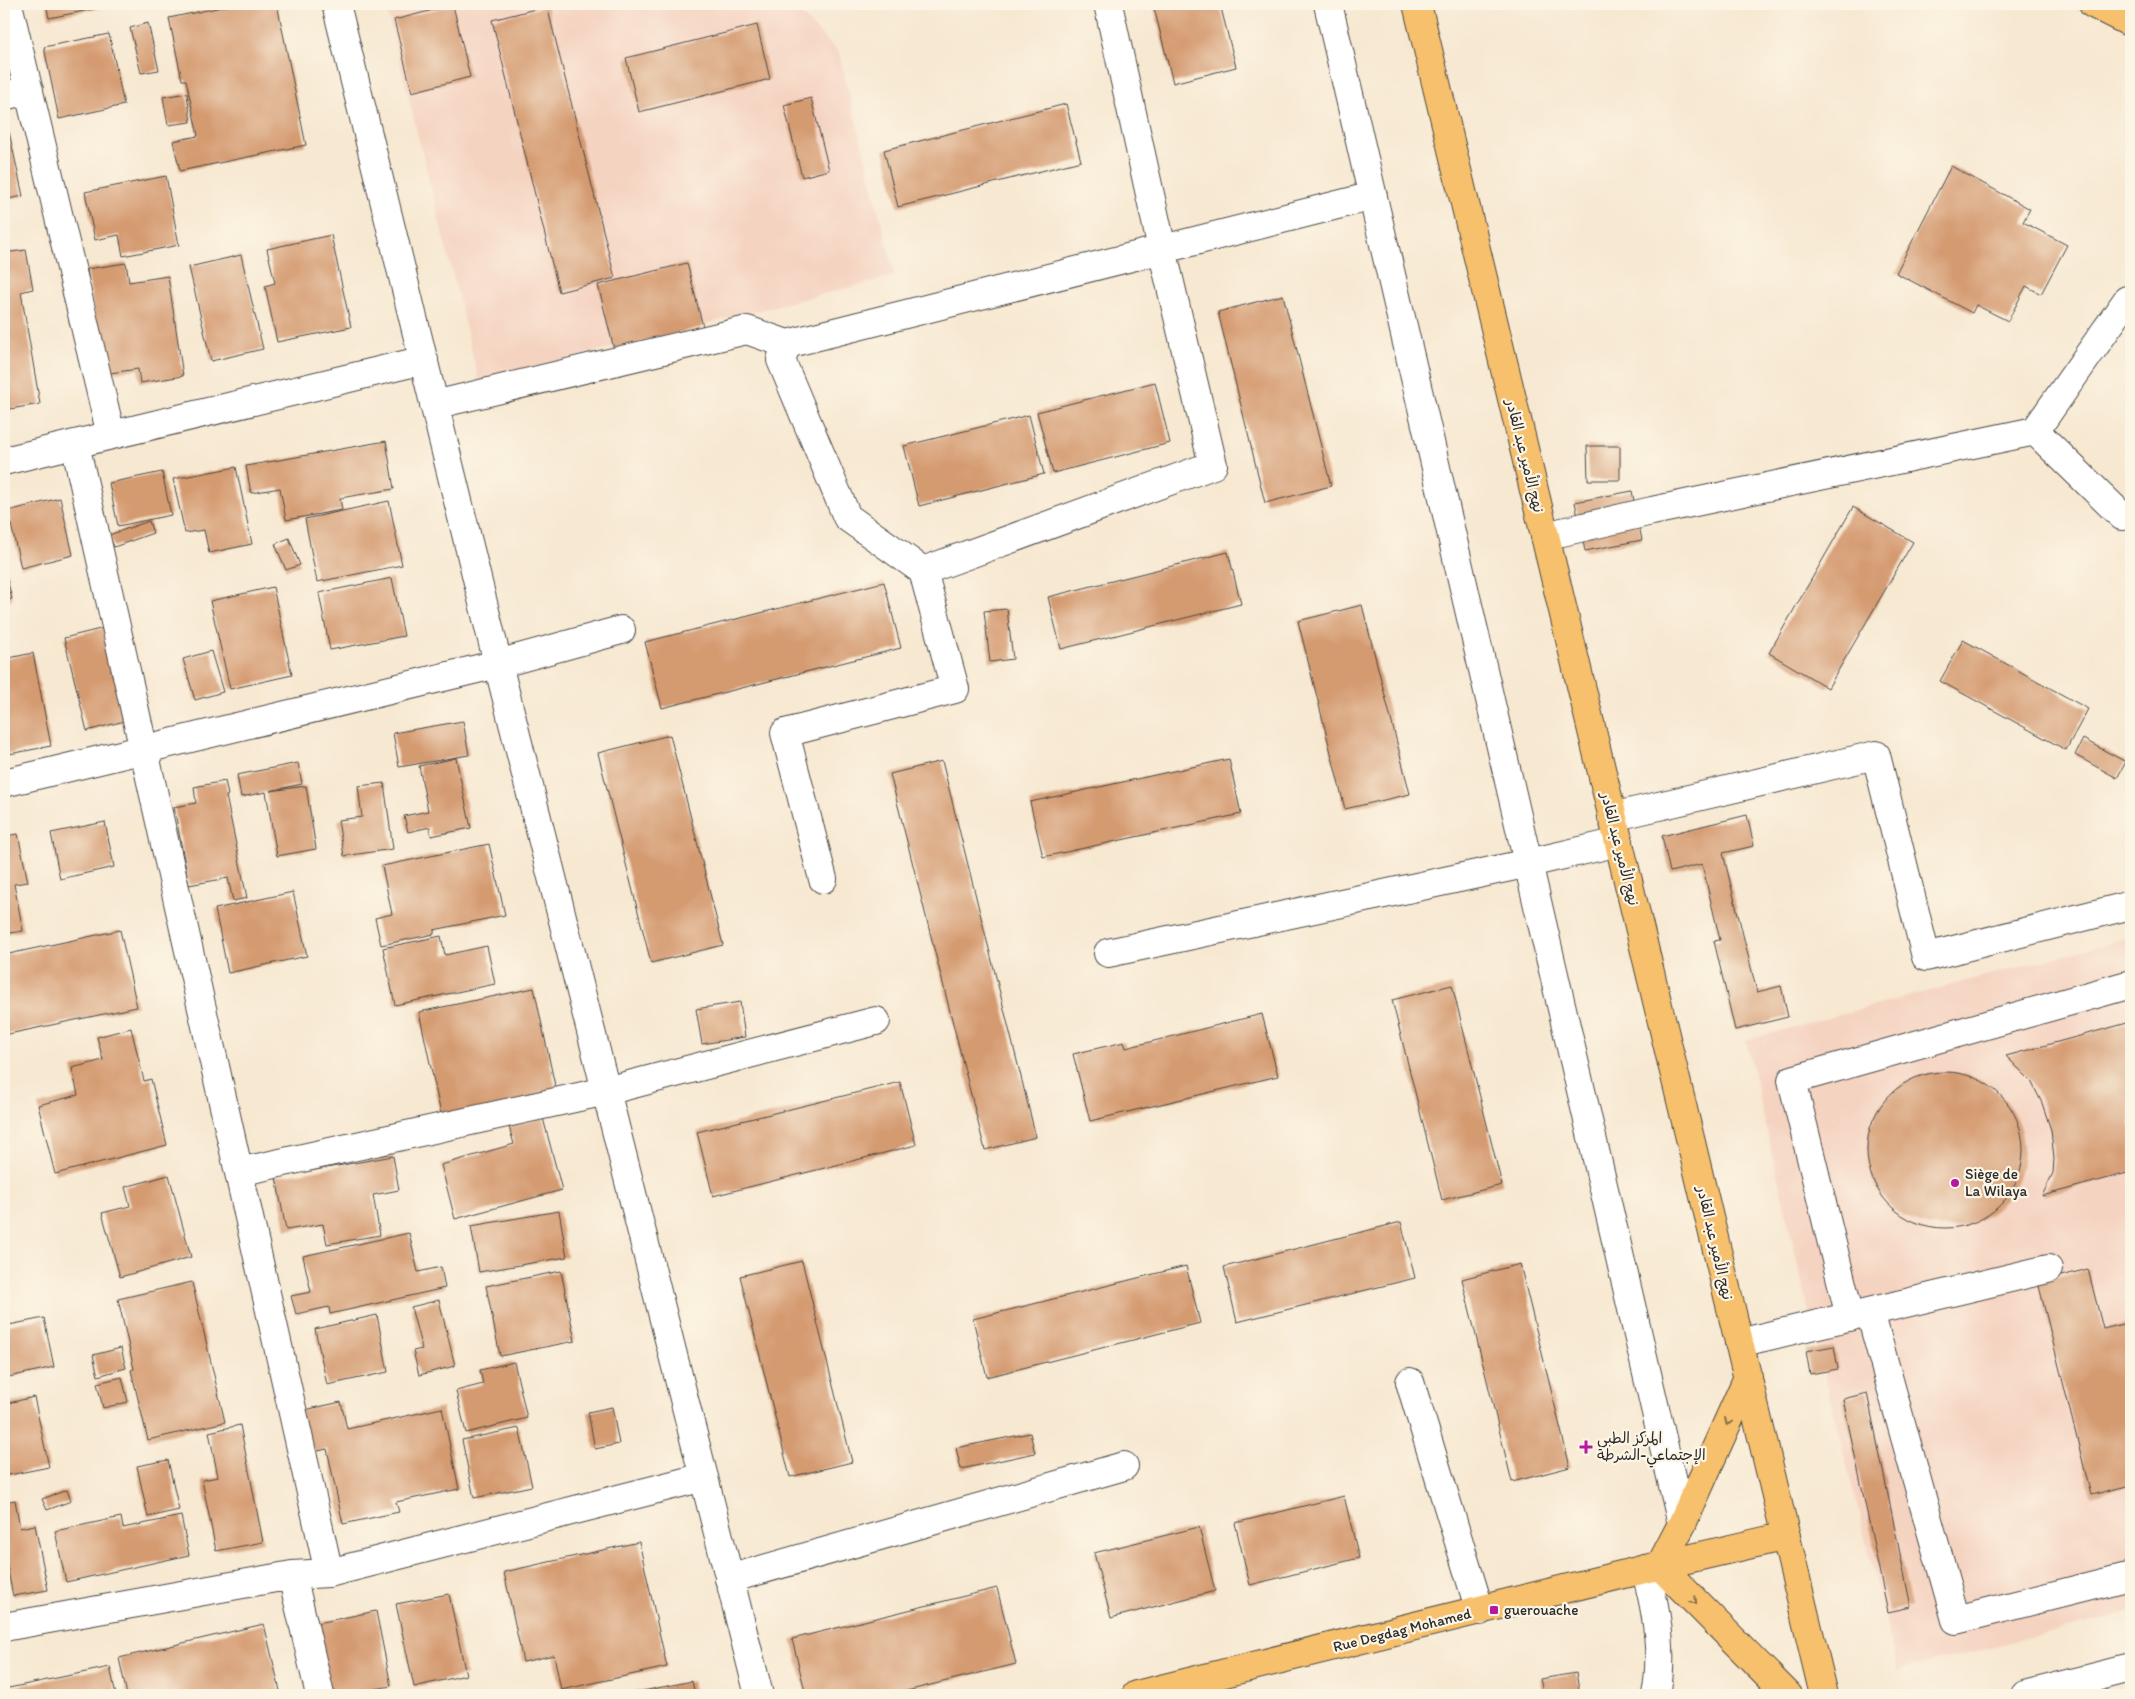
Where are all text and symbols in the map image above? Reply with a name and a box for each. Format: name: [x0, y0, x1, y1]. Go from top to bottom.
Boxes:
street label: نهج الأمير عبد القادر: [1501, 396, 1549, 515]
street label: نهج الأمير عبد القادر: [1596, 789, 1644, 908]
place label: Siège de La Wilaya: [1965, 1165, 2027, 1200]
marker: Siège de La Wilaya: [1949, 1177, 1961, 1189]
street label: نهج الأمير عبد القادر: [1692, 1183, 1738, 1302]
one-way arrow: [1723, 1417, 1734, 1426]
place label: المركز الطبي الإجتماعي-الشرطة: [1597, 1429, 1706, 1468]
marker: المركز الطبي الإجتماعي-الشرطة: [1579, 1440, 1593, 1454]
one-way arrow: [1689, 1595, 1698, 1604]
place label: guerouache: [1504, 1601, 1578, 1619]
street label: Rue Degdag Mohamed: [1331, 1604, 1473, 1656]
marker: guerouache: [1488, 1604, 1500, 1616]

